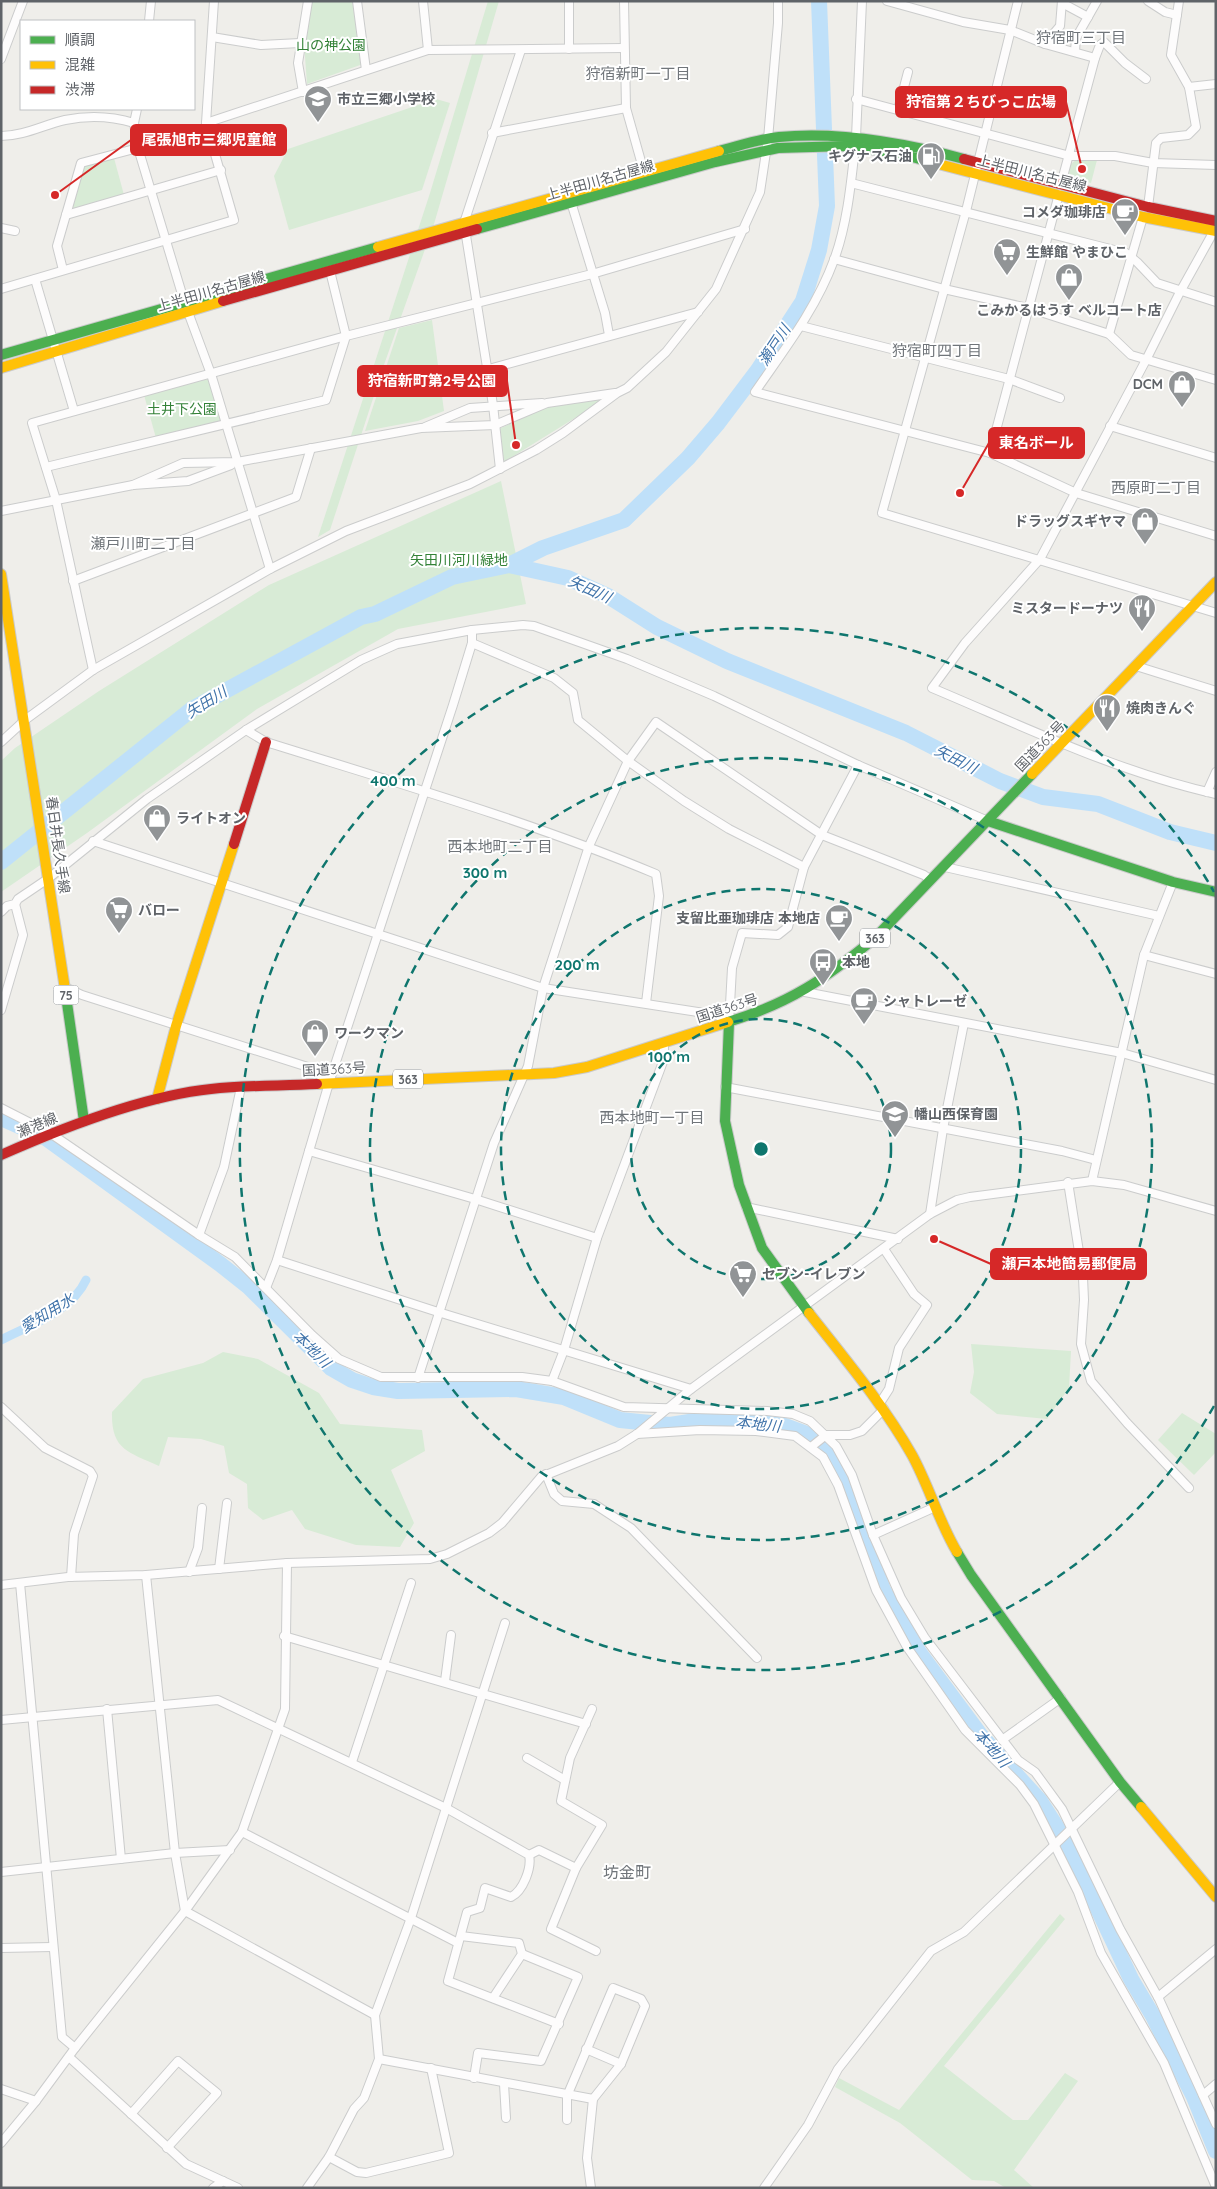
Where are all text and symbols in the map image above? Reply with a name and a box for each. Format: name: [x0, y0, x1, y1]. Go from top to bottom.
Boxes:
legend: [20, 20, 195, 110]
district label: 狩宿町三丁目: [1036, 28, 1126, 47]
text: 順調: [65, 30, 95, 49]
park label: 山の神公園: [296, 36, 366, 54]
text: 混雑: [65, 55, 95, 74]
district label: 狩宿新町一丁目: [585, 64, 691, 83]
text: 渋滞: [65, 80, 95, 99]
school or university icon: 市立三郷小学校: [303, 84, 333, 123]
callout: 狩宿第２ちびっこ広場: [896, 87, 1066, 117]
place label: 市立三郷小学校: [337, 90, 435, 108]
text: 狩宿第２ちびっこ広場: [906, 92, 1056, 111]
callout: 尾張旭市三郷児童館: [131, 125, 286, 155]
text: 尾張旭市三郷児童館: [141, 130, 277, 149]
fuel station icon: キグナス石油: [916, 141, 946, 180]
place label: キグナス石油: [828, 147, 912, 165]
street label: 上半田川名古屋線: [975, 151, 1089, 195]
street label: 上半田川名古屋線: [544, 156, 656, 204]
cafe icon: コメダ珈琲店: [1110, 197, 1140, 236]
place label: コメダ珈琲店: [1022, 203, 1106, 221]
supermarket icon: 生鮮館 やまひこ: [992, 237, 1022, 276]
place label: 生鮮館 やまひこ: [1026, 243, 1128, 261]
shop icon: こみかるはうす ベルコート店: [1054, 262, 1084, 301]
street label: 上半田川名古屋線: [155, 267, 267, 315]
place label: こみかるはうす ベルコート店: [976, 301, 1162, 319]
water label: 瀬戸川: [754, 319, 795, 369]
district label: 狩宿町四丁目: [892, 341, 982, 360]
callout: 狩宿新町第2号公園: [358, 366, 507, 396]
shop icon: DCM: [1167, 369, 1197, 408]
text: 狩宿新町第2号公園: [368, 371, 496, 390]
place label: DCM: [1133, 375, 1163, 393]
park label: 土井下公園: [147, 400, 217, 418]
callout: 東名ボール: [989, 428, 1084, 458]
text: 東名ボール: [998, 433, 1074, 452]
district label: 西原町二丁目: [1111, 478, 1201, 497]
shop icon: ドラッグスギヤマ: [1130, 506, 1160, 545]
place label: ドラッグスギヤマ: [1014, 512, 1126, 530]
district label: 瀬戸川町二丁目: [90, 534, 196, 553]
park label: 矢田川河川緑地: [410, 551, 508, 569]
water label: 矢田川: [566, 571, 616, 608]
restaurant icon: ミスタードーナツ: [1127, 593, 1157, 632]
place label: ミスタードーナツ: [1011, 599, 1123, 617]
water label: 矢田川: [182, 681, 232, 722]
restaurant icon: 焼肉きんぐ: [1092, 693, 1122, 732]
place label: 焼肉きんぐ: [1126, 699, 1196, 717]
street label: 国道363号: [1011, 717, 1069, 775]
water label: 矢田川: [932, 740, 982, 779]
text: 400 m: [370, 771, 416, 790]
street label: 春日井長久手線: [42, 795, 74, 895]
shop icon: ライトオン: [142, 803, 172, 842]
place label: ライトオン: [176, 809, 246, 827]
district label: 西本地町二丁目: [447, 837, 553, 856]
text: 300 m: [463, 863, 507, 882]
supermarket icon: バロー: [104, 895, 134, 934]
place label: バロー: [138, 901, 180, 919]
cafe icon: 支留比亜珈琲店 本地店: [824, 903, 854, 942]
place label: 支留比亜珈琲店 本地店: [676, 909, 820, 927]
road number: 363: [860, 928, 890, 948]
bus stop icon: 本地: [808, 947, 838, 986]
place label: 本地: [842, 953, 870, 971]
text: 200 m: [555, 955, 600, 974]
road number: 75: [54, 986, 78, 1004]
cafe icon: シャトレーゼ: [849, 986, 879, 1025]
street label: 国道363号: [694, 990, 760, 1026]
place label: シャトレーゼ: [883, 992, 967, 1010]
shop icon: ワークマン: [300, 1018, 330, 1057]
place label: ワークマン: [334, 1024, 404, 1042]
text: 100 m: [648, 1047, 690, 1066]
street label: 国道363号: [301, 1058, 367, 1080]
road number: 363: [393, 1070, 423, 1088]
school or university icon: 幡山西保育園: [880, 1099, 910, 1138]
place label: 幡山西保育園: [914, 1105, 998, 1123]
district label: 西本地町一丁目: [599, 1108, 705, 1127]
street label: 瀬港線: [14, 1109, 60, 1141]
centre of rings: [752, 1140, 770, 1158]
callout: 瀬戸本地簡易郵便局: [991, 1249, 1146, 1279]
text: 瀬戸本地簡易郵便局: [1001, 1254, 1137, 1273]
supermarket icon: セブン-イレブン: [728, 1259, 758, 1298]
place label: セブン-イレブン: [762, 1265, 866, 1283]
water label: 愛知用水: [17, 1288, 79, 1337]
water label: 本地川: [289, 1327, 336, 1373]
water label: 本地川: [735, 1412, 783, 1436]
water label: 本地川: [970, 1725, 1015, 1773]
district label: 坊金町: [603, 1862, 651, 1882]

